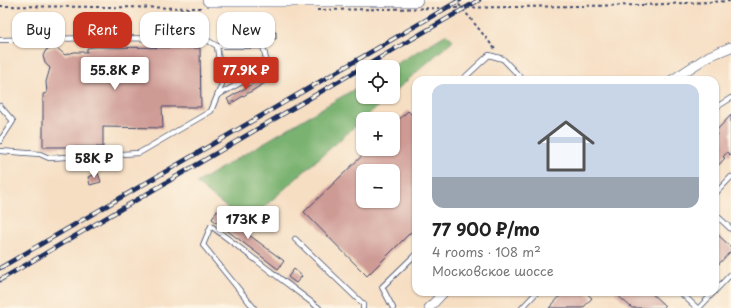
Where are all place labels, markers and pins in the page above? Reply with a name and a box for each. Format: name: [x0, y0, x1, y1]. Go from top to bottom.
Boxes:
pin: 55.8K ₽: [78, 57, 152, 91]
pin: 77.9K ₽: [209, 57, 283, 91]
pin: 58K ₽: [66, 145, 122, 179]
pin: 173K ₽: [215, 206, 281, 240]

